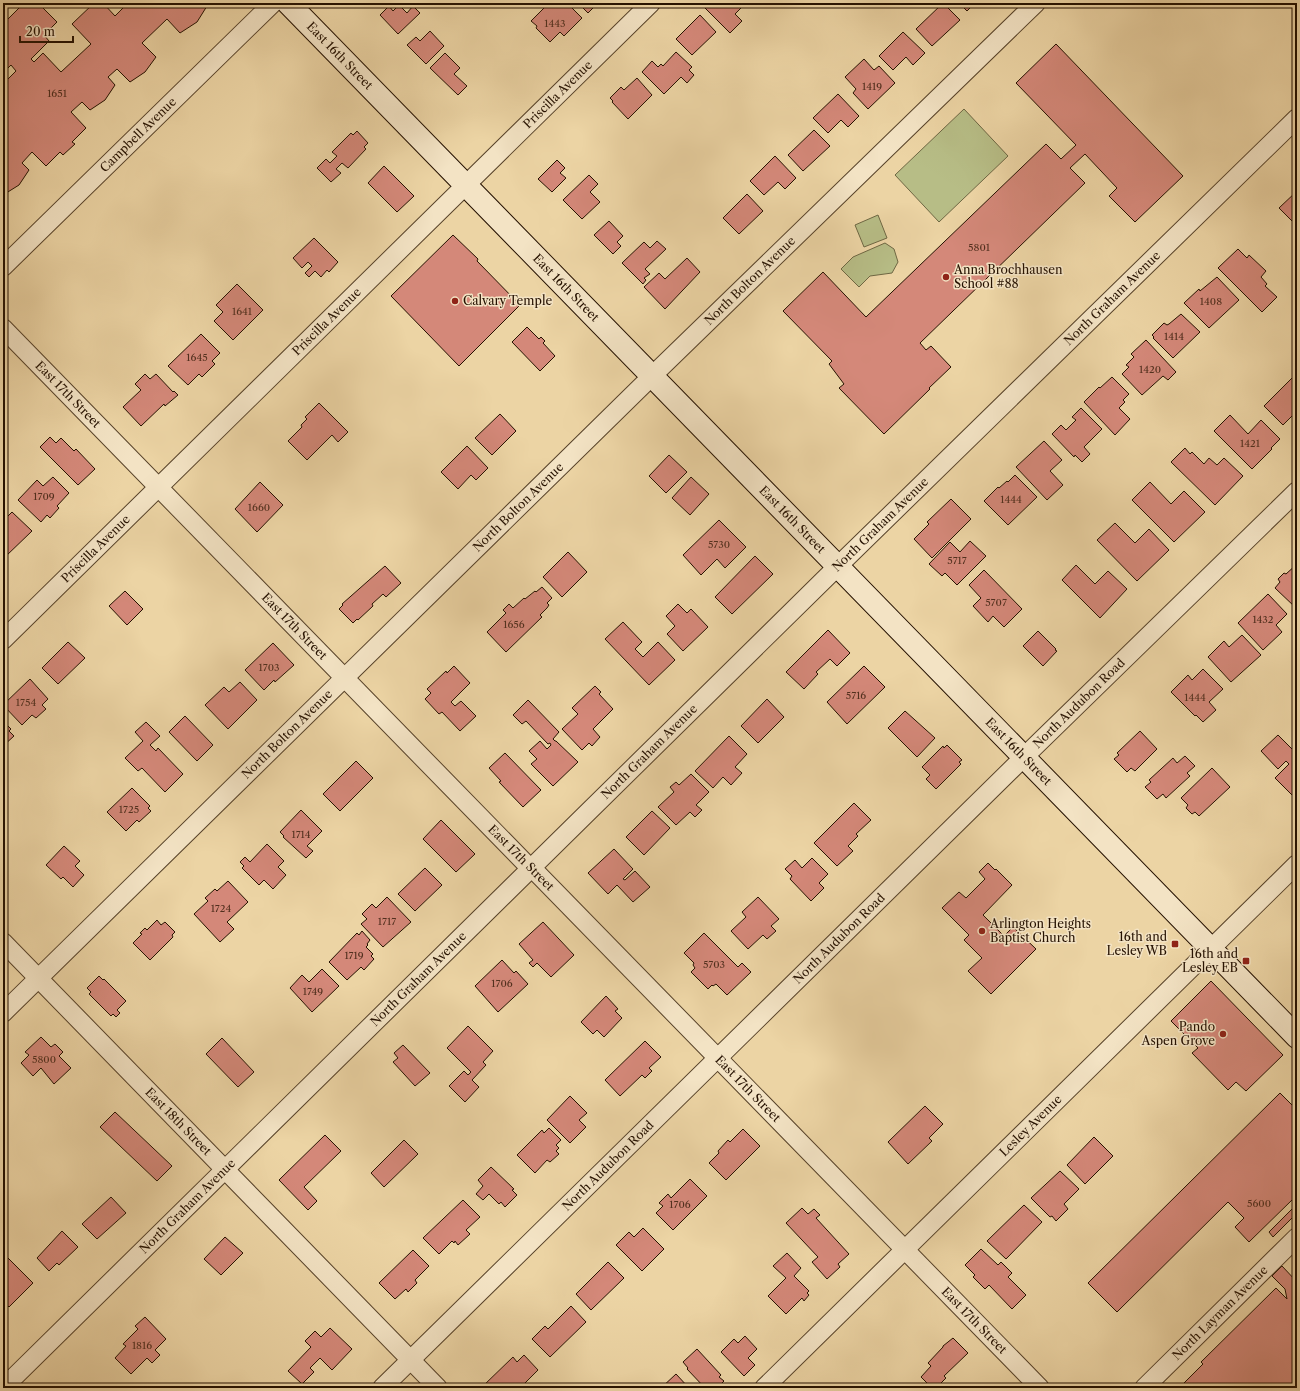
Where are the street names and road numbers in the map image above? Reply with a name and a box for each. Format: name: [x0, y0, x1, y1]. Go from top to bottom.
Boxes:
street label: East 16th Street: [304, 19, 377, 93]
street label: Priscilla Avenue: [520, 57, 595, 131]
street label: Campbell Avenue: [97, 94, 179, 175]
street label: North Bolton Avenue: [701, 233, 798, 328]
street label: North Graham Avenue: [1061, 247, 1163, 348]
street label: East 16th Street: [530, 251, 603, 325]
street label: Priscilla Avenue: [289, 284, 364, 358]
street label: East 17th Street: [32, 358, 105, 431]
street label: North Bolton Avenue: [470, 459, 567, 555]
street label: North Graham Avenue: [829, 474, 931, 574]
street label: East 16th Street: [756, 483, 829, 557]
street label: Priscilla Avenue: [58, 511, 133, 586]
street label: East 17th Street: [259, 590, 331, 663]
street label: North Audubon Road: [1030, 654, 1128, 751]
street label: North Bolton Avenue: [238, 686, 335, 782]
street label: North Graham Avenue: [598, 701, 700, 802]
street label: East 16th Street: [983, 714, 1056, 789]
street label: East 17th Street: [485, 822, 558, 894]
street label: North Audubon Road: [790, 890, 888, 987]
street label: North Graham Avenue: [367, 928, 469, 1029]
street label: East 17th Street: [712, 1052, 784, 1125]
street label: East 18th Street: [142, 1084, 215, 1159]
street label: Lesley Avenue: [996, 1091, 1065, 1159]
street label: North Audubon Road: [559, 1117, 657, 1214]
street label: North Graham Avenue: [136, 1155, 238, 1256]
street label: North Layman Avenue: [1169, 1262, 1271, 1363]
street label: East 17th Street: [939, 1284, 1011, 1357]

